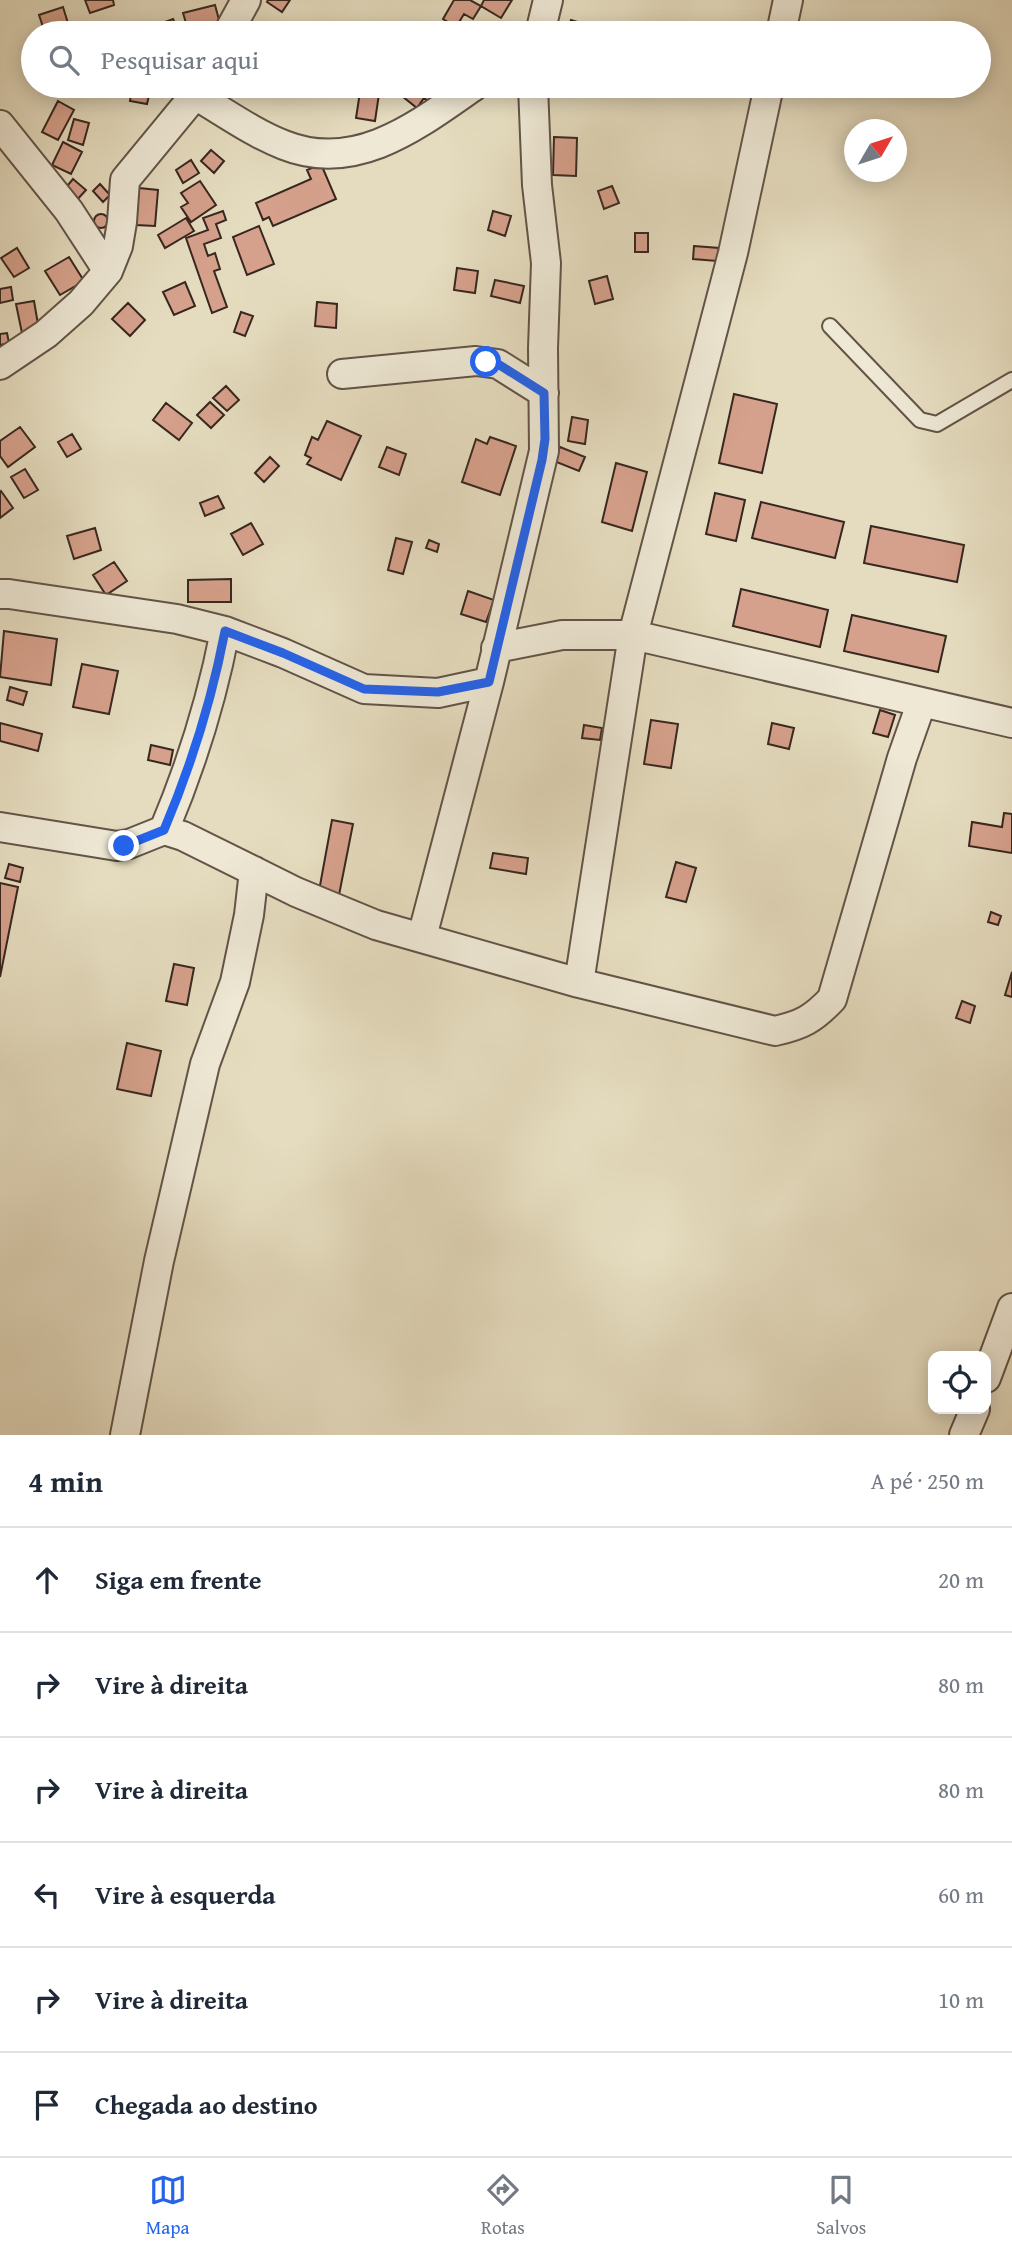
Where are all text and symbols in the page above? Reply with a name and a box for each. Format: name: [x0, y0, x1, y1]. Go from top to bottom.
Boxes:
search box: [21, 21, 991, 98]
text: Pesquisar aqui: [101, 40, 259, 79]
icon: search: [45, 41, 83, 79]
north arrow: [844, 119, 907, 182]
route start: [470, 346, 501, 377]
route end: [108, 830, 139, 861]
map controls: [928, 1351, 991, 1414]
button: locate: [928, 1351, 991, 1414]
text: 4 min: [28, 1459, 103, 1503]
text: A pé · 250 m: [871, 1464, 984, 1497]
text: Siga em frente: [95, 1560, 262, 1599]
icon: ahead: [28, 1561, 66, 1599]
text: 20 m: [938, 1563, 984, 1596]
text: Vire à direita: [95, 1665, 248, 1704]
icon: right: [28, 1666, 66, 1704]
text: 80 m: [938, 1668, 984, 1701]
text: Vire à direita: [95, 1770, 248, 1809]
icon: right: [28, 1771, 66, 1809]
text: 80 m: [938, 1773, 984, 1806]
text: Vire à esquerda: [95, 1875, 276, 1914]
icon: left: [28, 1876, 66, 1914]
text: 60 m: [938, 1878, 984, 1911]
text: Vire à direita: [95, 1980, 248, 2019]
icon: right: [28, 1981, 66, 2019]
text: 10 m: [938, 1983, 984, 2016]
text: Chegada ao destino: [95, 2085, 318, 2124]
icon: arrive: [28, 2086, 66, 2124]
tab: Mapa: [146, 2171, 190, 2241]
tab: Rotas: [481, 2171, 525, 2241]
tab: Salvos: [816, 2171, 866, 2241]

